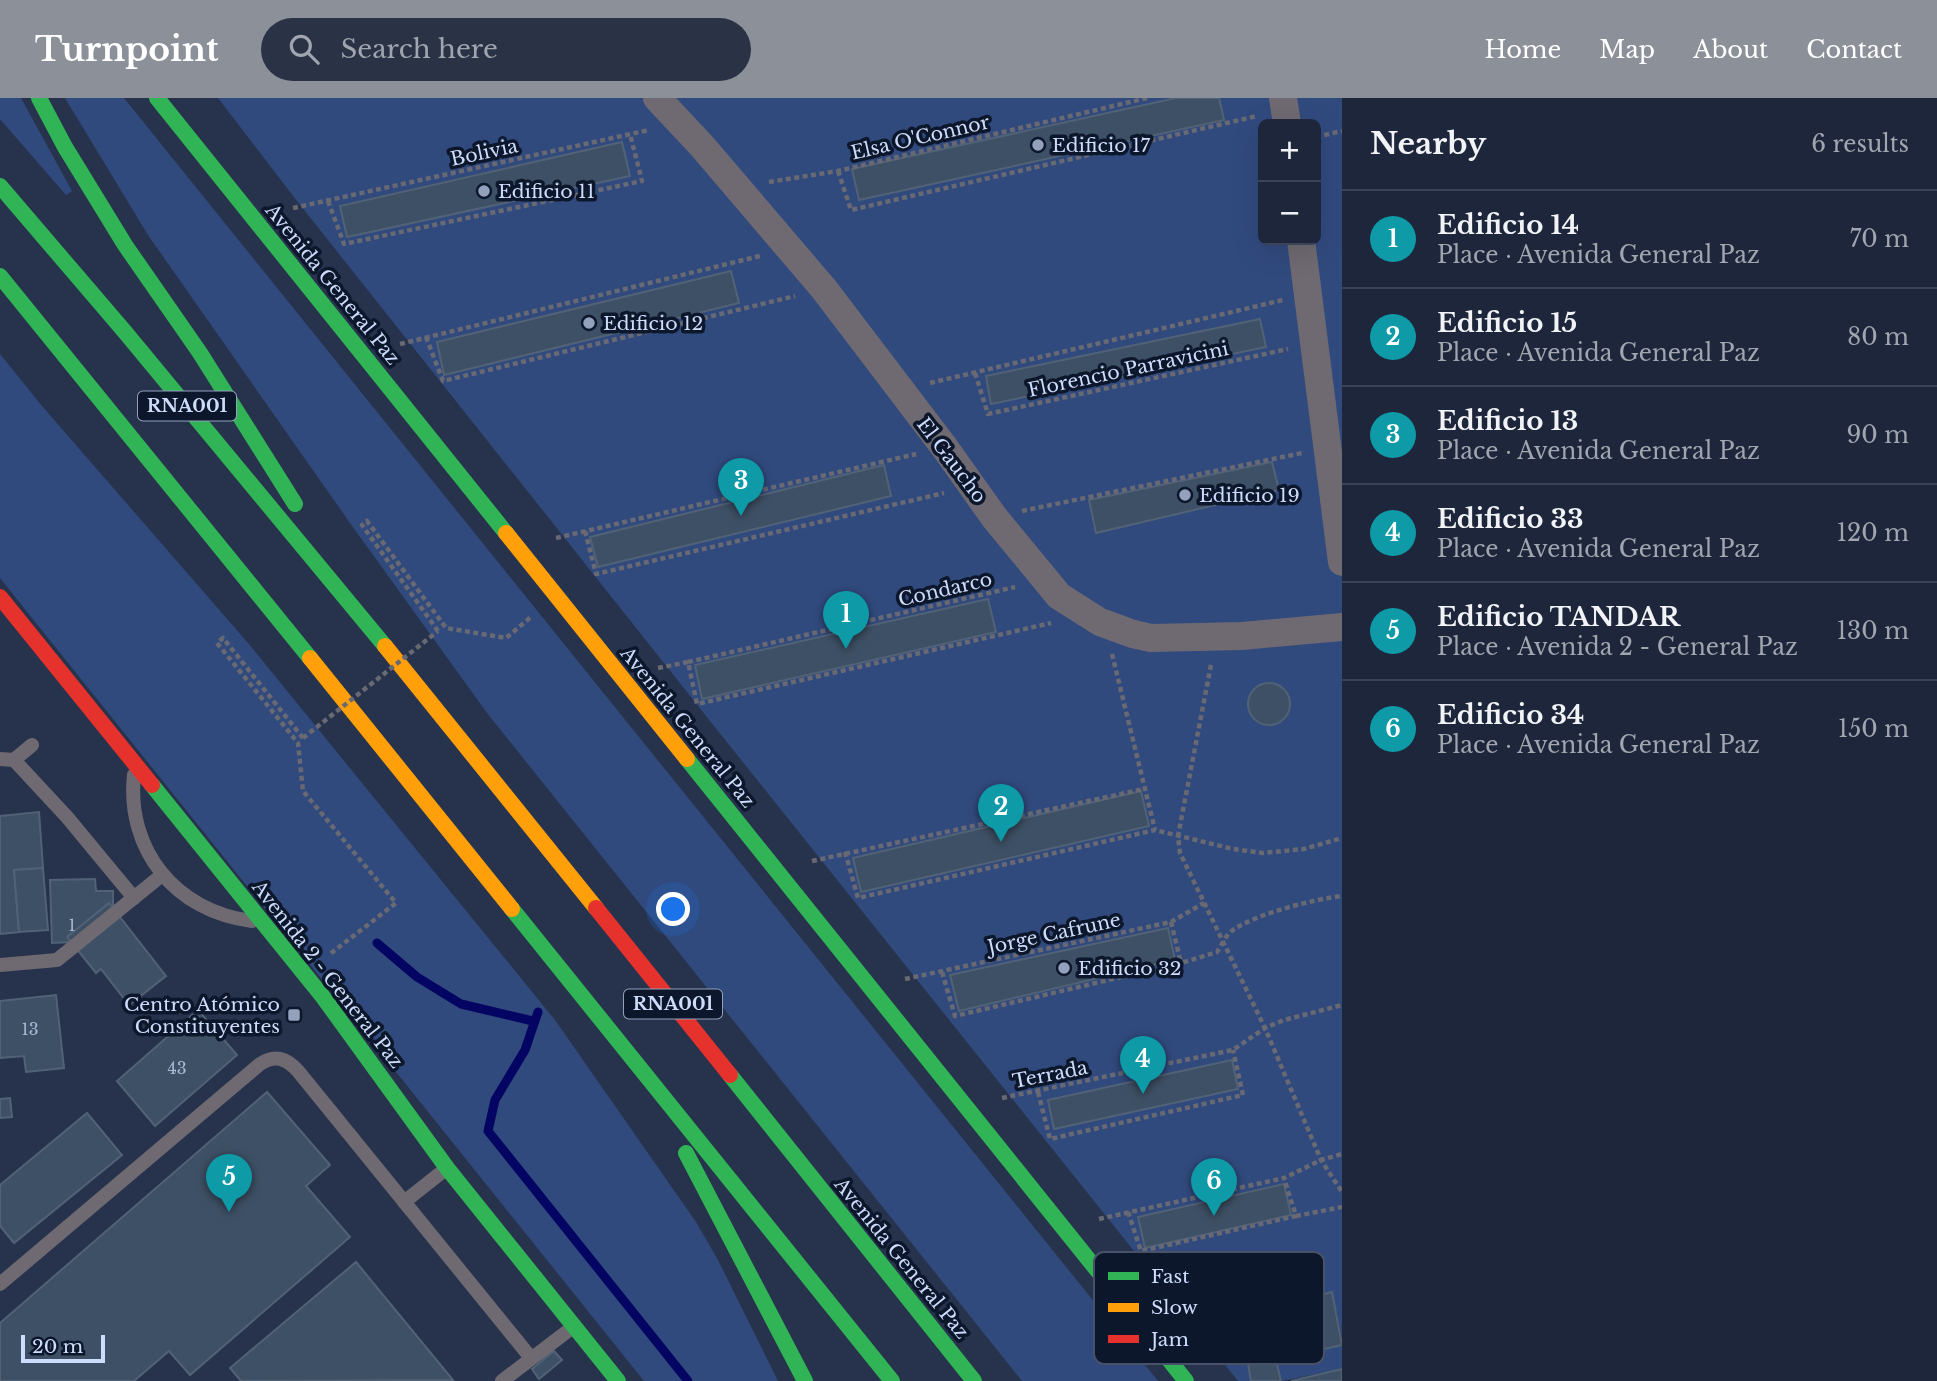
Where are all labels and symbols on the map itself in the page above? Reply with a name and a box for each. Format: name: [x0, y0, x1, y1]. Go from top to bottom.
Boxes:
street label: Elsa O'Connor: [849, 110, 992, 165]
street label: Bolivia: [448, 134, 520, 171]
place label: Edificio 17: [1052, 134, 1150, 157]
marker: Edificio 17: [1030, 137, 1046, 153]
place label: Edificio 11: [498, 180, 595, 203]
marker: Edificio 11: [476, 183, 492, 199]
street label: Avenida General Paz: [260, 198, 405, 369]
place label: Edificio 12: [603, 312, 703, 335]
marker: Edificio 12: [581, 315, 597, 331]
street label: Florencio Parravicini: [1026, 337, 1231, 402]
road number: RNA001: [138, 392, 236, 420]
street label: El Gaucho: [912, 413, 991, 508]
pin: 3: [718, 458, 764, 516]
place label: Edificio 19: [1199, 484, 1300, 507]
marker: Edificio 19: [1177, 487, 1193, 503]
street label: Condarco: [896, 568, 994, 611]
pin: 1: [823, 591, 869, 649]
street label: Avenida General Paz: [615, 641, 760, 812]
pin: 2: [978, 784, 1024, 842]
street label: Avenida 2 - General Paz: [247, 875, 408, 1073]
your location: [656, 892, 690, 926]
street label: Jorge Cafrune: [983, 908, 1123, 959]
house number: 1: [68, 915, 76, 935]
place label: Edificio 32: [1078, 957, 1181, 980]
marker: Edificio 32: [1056, 960, 1072, 976]
road number: RNA001: [624, 989, 722, 1018]
place label: Centro Atómico Constituyentes: [124, 993, 280, 1038]
marker: Centro Atómico Constituyentes: [286, 1007, 302, 1023]
house number: 13: [22, 1019, 39, 1039]
pin: 4: [1120, 1036, 1166, 1094]
street label: Terrada: [1011, 1056, 1090, 1093]
house number: 43: [167, 1058, 187, 1078]
pin: 5: [206, 1154, 252, 1212]
pin: 6: [1191, 1158, 1237, 1216]
street label: Avenida General Paz: [829, 1172, 974, 1343]
legend: [1094, 1252, 1324, 1364]
text: Fast: [1151, 1265, 1190, 1288]
text: Slow: [1151, 1296, 1198, 1319]
text: Jam: [1148, 1328, 1189, 1351]
scale bar: [21, 1332, 105, 1364]

